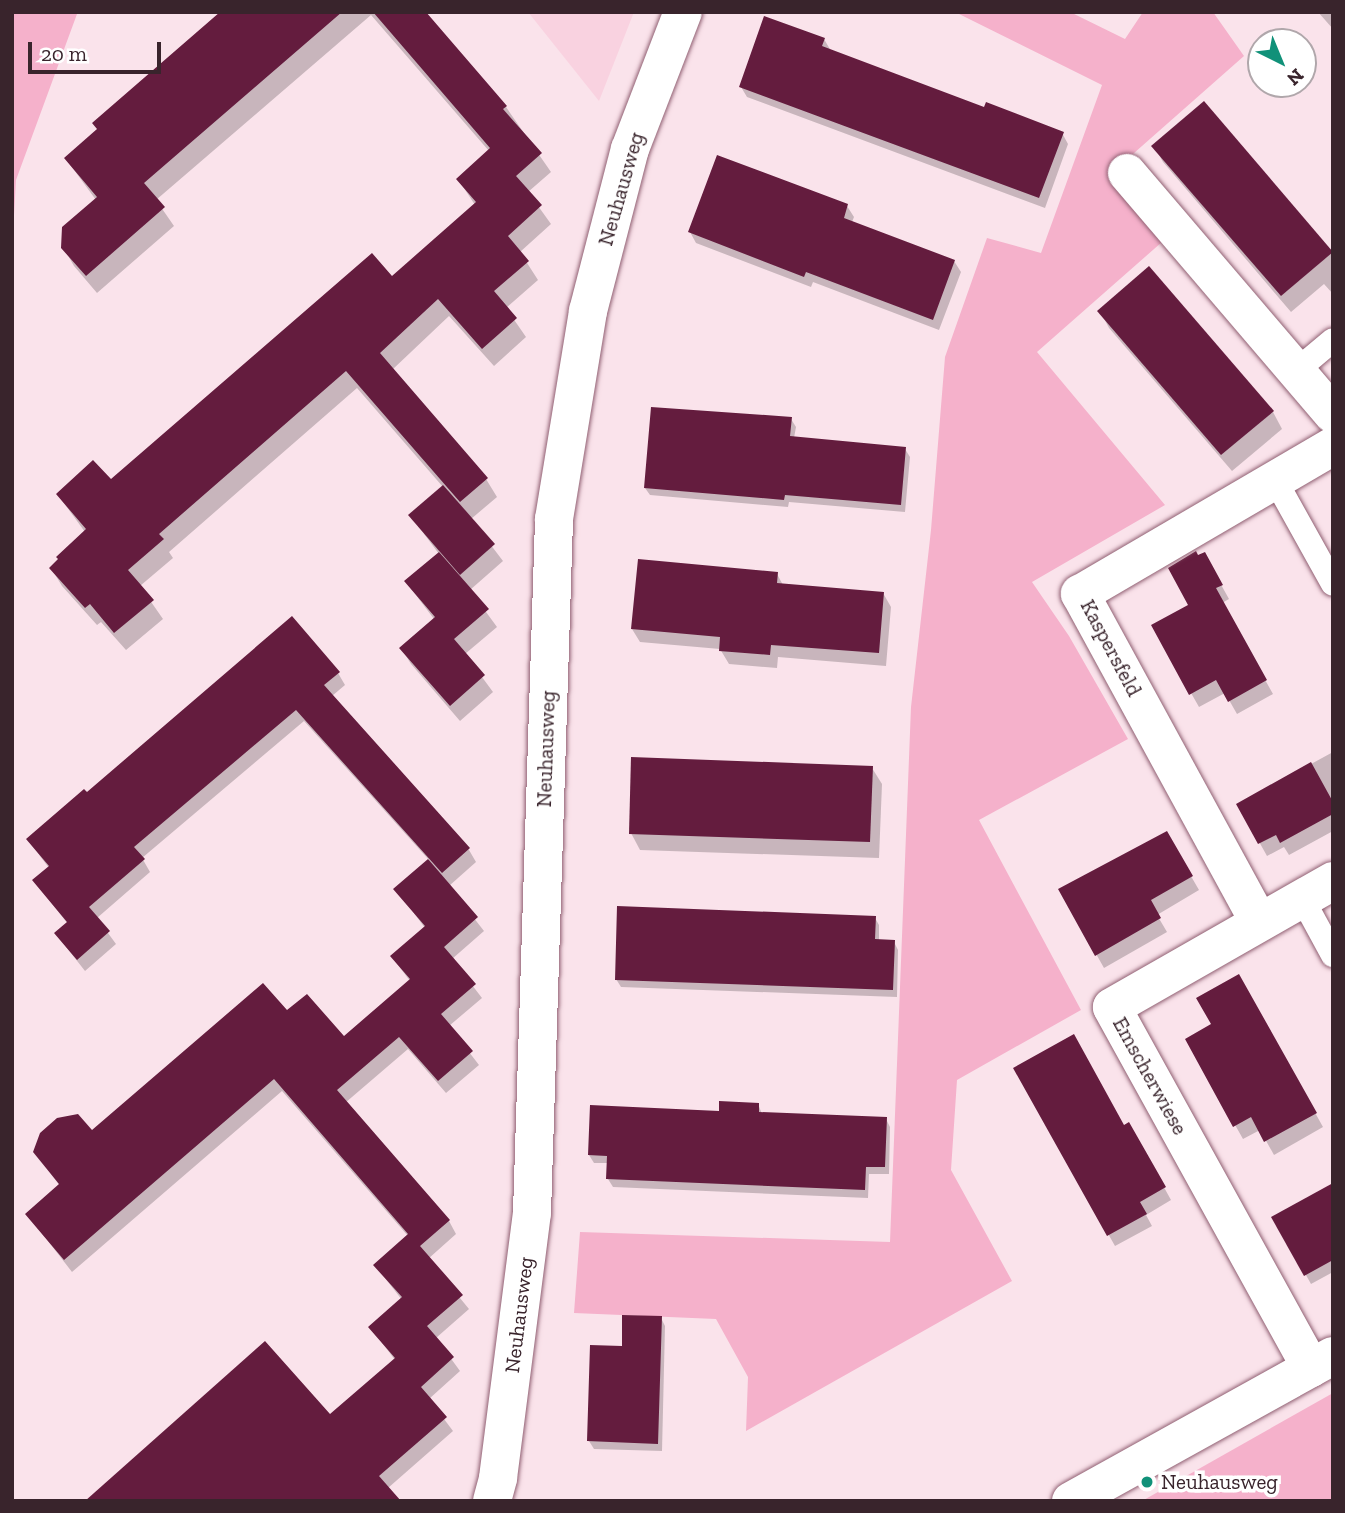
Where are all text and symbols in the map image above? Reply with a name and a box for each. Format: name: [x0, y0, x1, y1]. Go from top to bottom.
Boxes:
scale bar: [32, 28, 164, 72]
north arrow: [1247, 28, 1317, 98]
text: 20 m: [41, 41, 87, 66]
text: N: [1282, 64, 1308, 91]
street label: Neuhausweg: [593, 129, 649, 249]
street label: Kaspersfeld: [1075, 595, 1147, 701]
street label: Neuhausweg: [531, 690, 561, 808]
street label: Emscherwiese: [1107, 1013, 1193, 1139]
street label: Neuhausweg: [499, 1255, 539, 1375]
place label: Neuhausweg: [1161, 1469, 1278, 1495]
marker: Neuhausweg: [1139, 1474, 1155, 1490]

